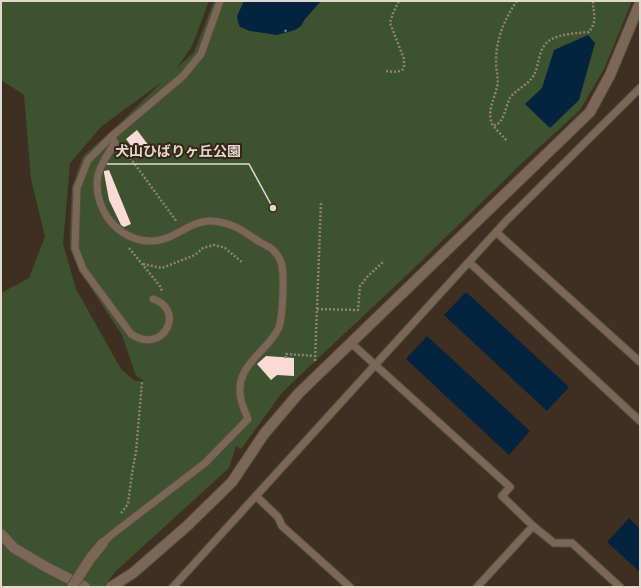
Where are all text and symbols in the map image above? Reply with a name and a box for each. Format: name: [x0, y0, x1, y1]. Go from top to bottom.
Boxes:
callout: 犬山ひばりヶ丘公園: [107, 138, 249, 164]
text: 犬山ひばりヶ丘公園: [115, 143, 241, 160]

